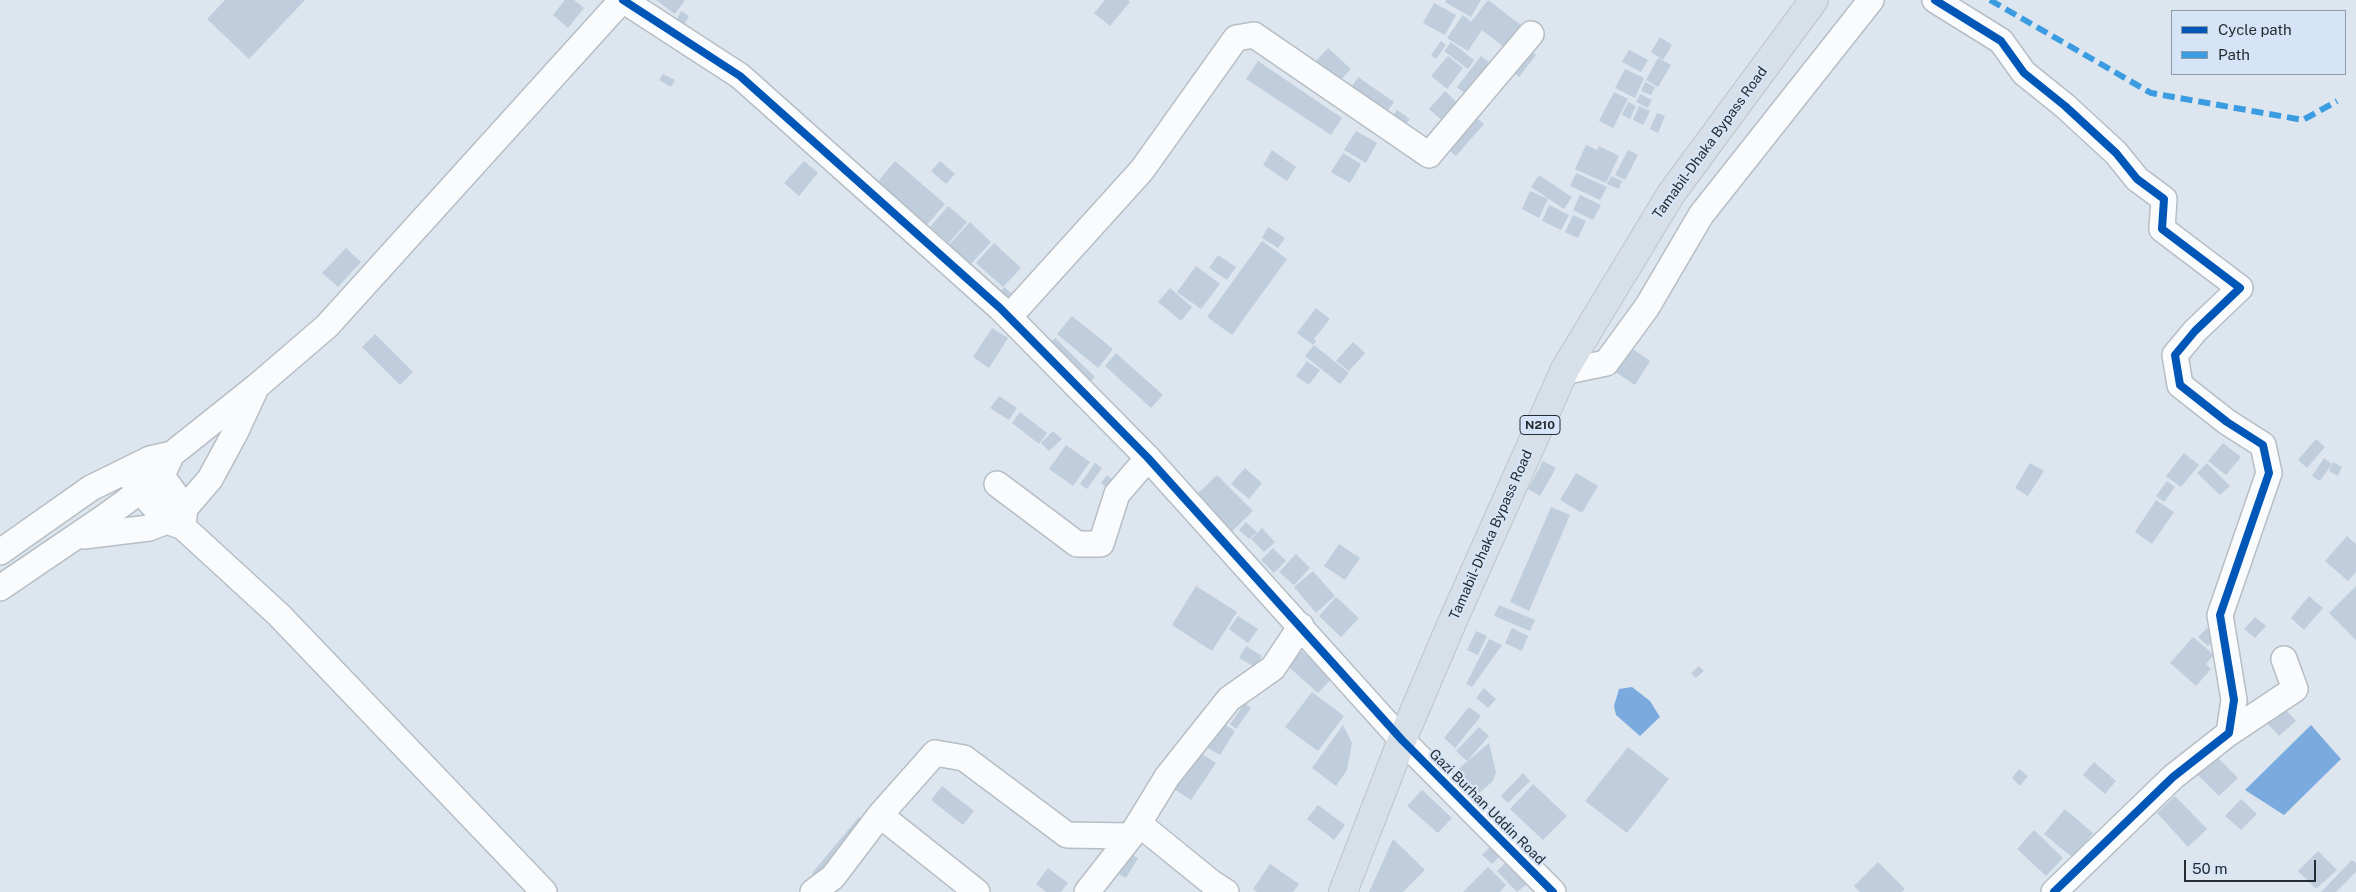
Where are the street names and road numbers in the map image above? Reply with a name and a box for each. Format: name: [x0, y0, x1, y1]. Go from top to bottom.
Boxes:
street label: Tamabil-Dhaka Bypass Road: [1649, 64, 1771, 222]
road number: N210: [1520, 416, 1560, 434]
street label: Tamabil-Dhaka Bypass Road: [1446, 448, 1536, 622]
street label: Gazi Burhan Uddin Road: [1426, 746, 1548, 868]

